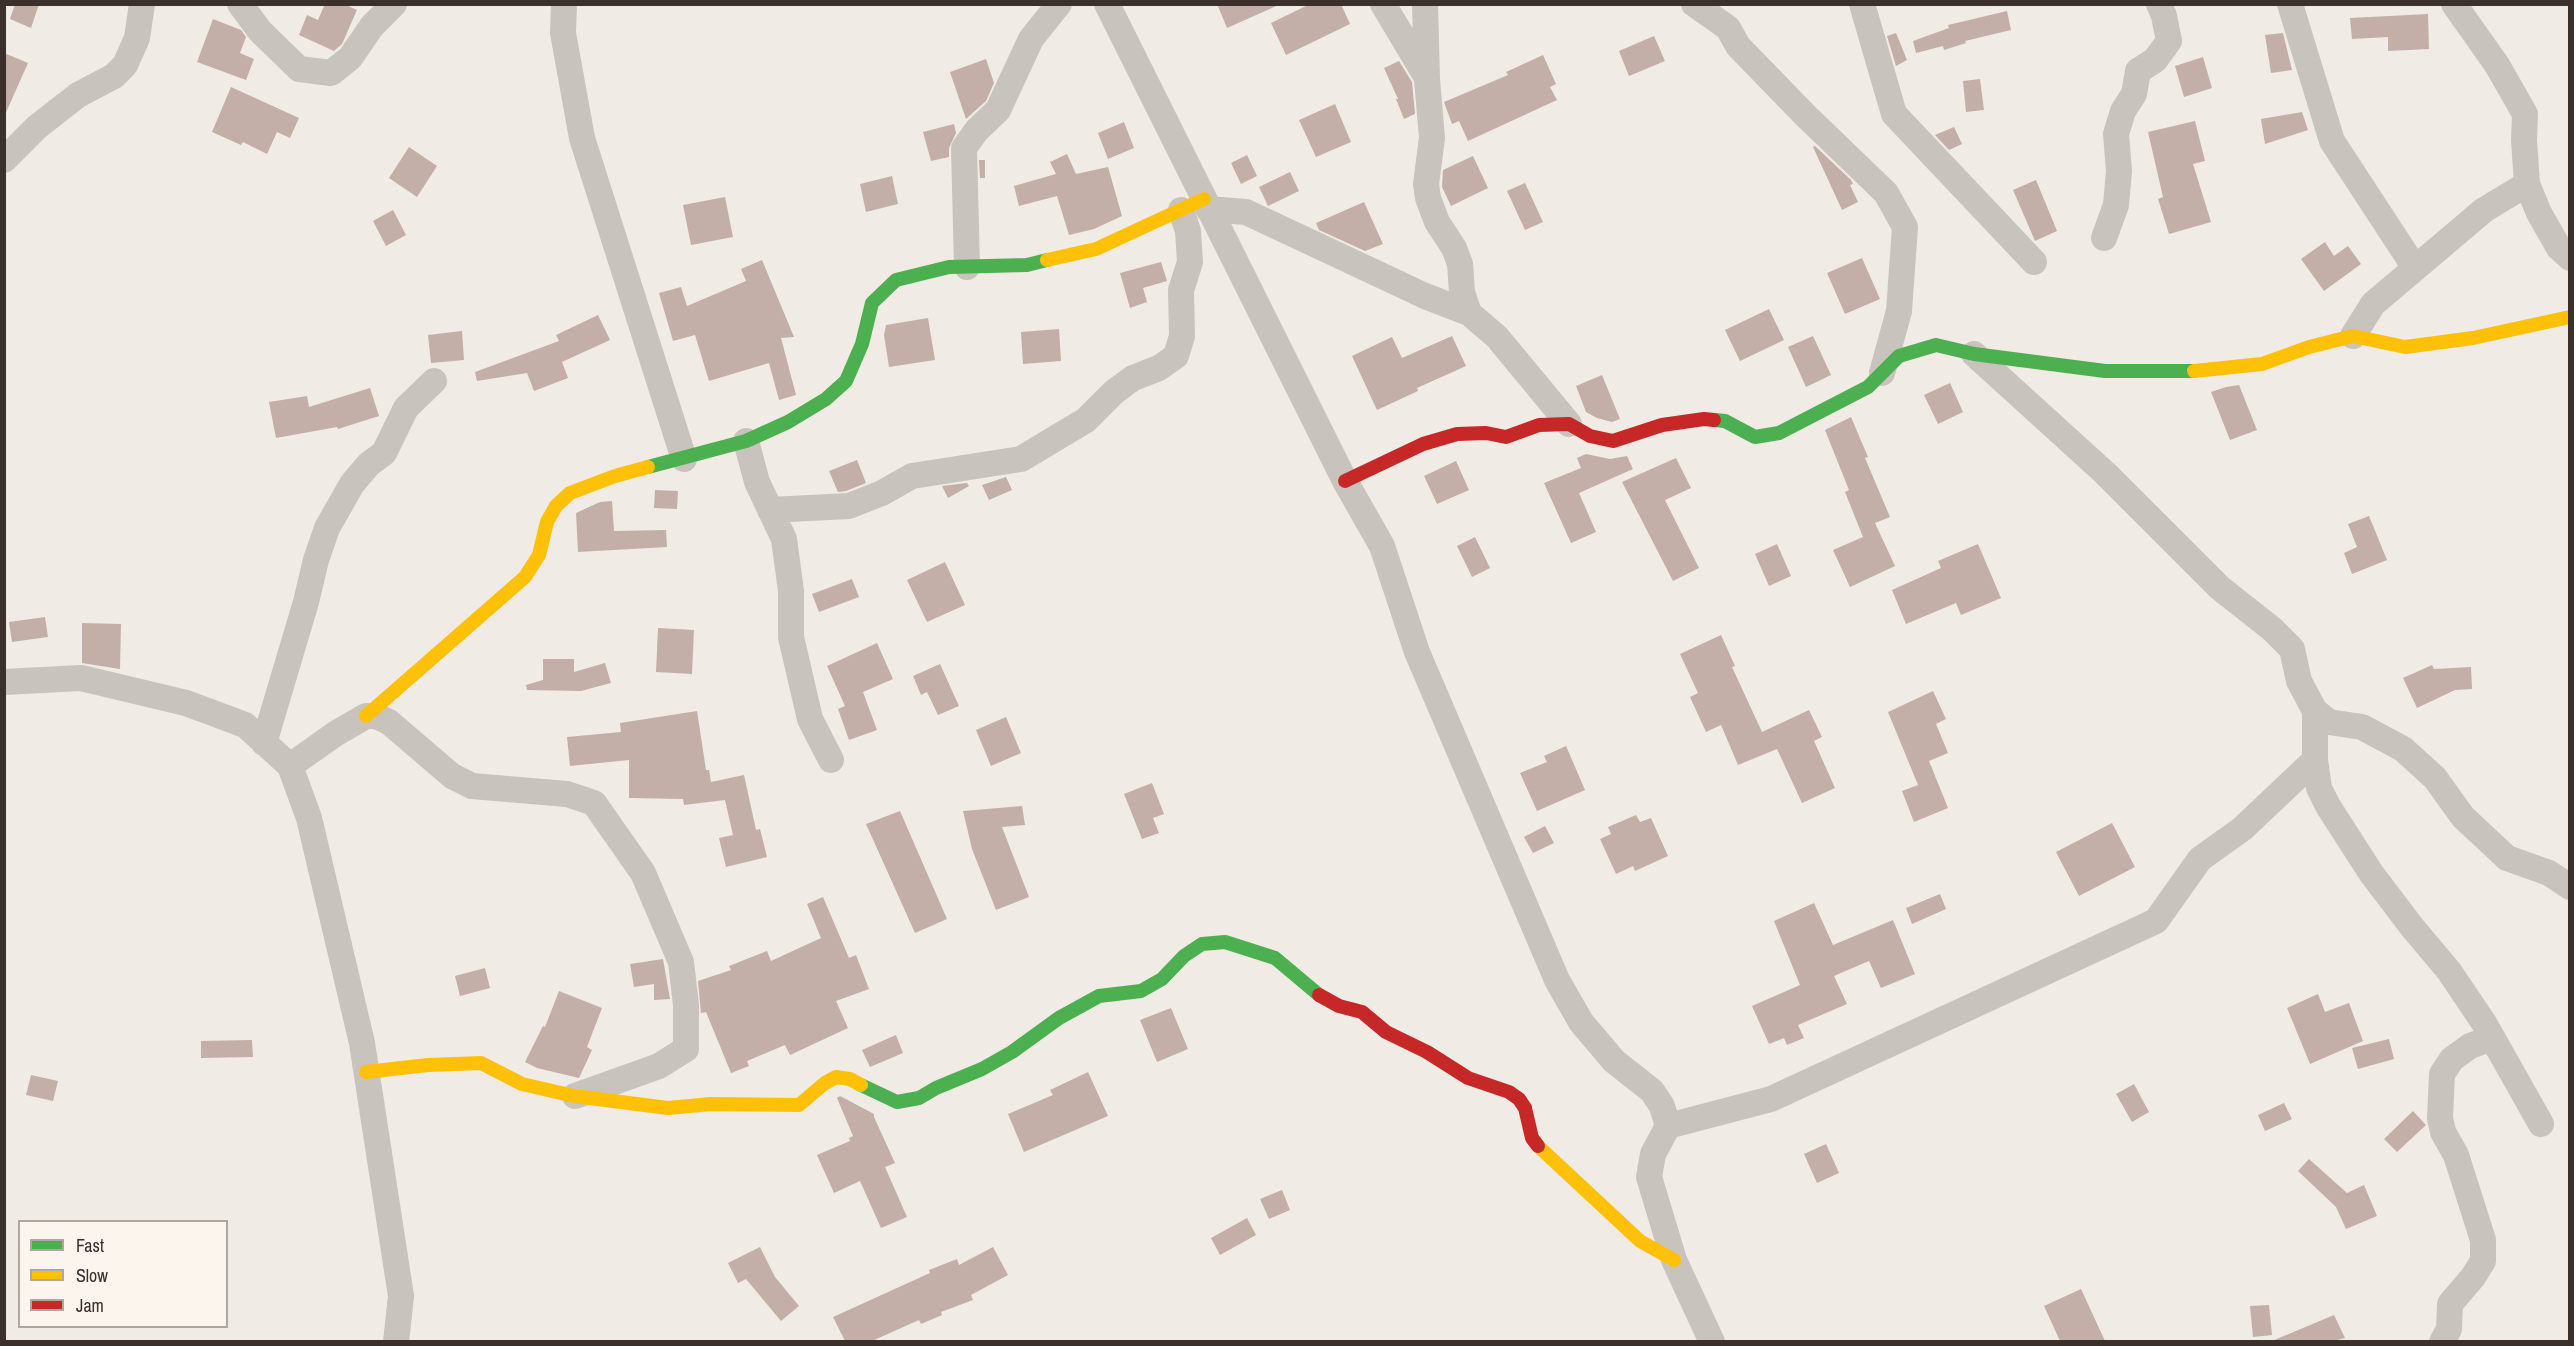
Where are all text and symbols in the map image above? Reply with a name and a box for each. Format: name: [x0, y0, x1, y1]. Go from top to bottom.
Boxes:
legend: [18, 1220, 228, 1328]
text: Fast: [76, 1233, 104, 1258]
text: Slow: [76, 1263, 108, 1288]
text: Jam: [76, 1293, 104, 1318]

